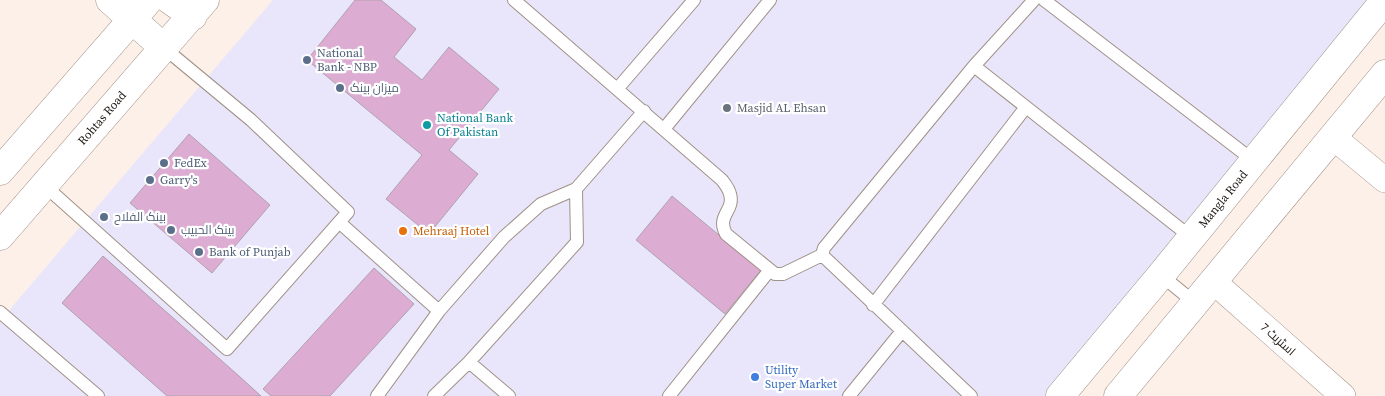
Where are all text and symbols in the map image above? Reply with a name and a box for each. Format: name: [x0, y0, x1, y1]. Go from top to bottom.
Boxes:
place label: National Bank - NBP: [317, 45, 377, 75]
marker: National Bank - NBP: [301, 54, 313, 66]
place label: میزان بینک: [350, 80, 399, 96]
marker: میزان بینک: [334, 82, 346, 94]
street label: Rohtas Road: [74, 88, 130, 148]
place label: Masjid AL Ehsan: [737, 100, 826, 116]
marker: Masjid AL Ehsan: [721, 102, 733, 114]
place label: National Bank Of Pakistan: [437, 110, 513, 140]
marker: National Bank Of Pakistan: [421, 119, 433, 131]
place label: FedEx: [174, 155, 208, 171]
marker: FedEx: [158, 157, 170, 169]
street label: Mangla Road: [1195, 167, 1251, 231]
place label: Garry's: [160, 172, 198, 188]
marker: Garry's: [144, 174, 156, 186]
place label: بینک الفلاح: [114, 209, 166, 225]
marker: بینک الفلاح: [98, 211, 110, 223]
place label: بينک الحبيب: [181, 222, 235, 238]
place label: Mehraaj Hotel: [413, 223, 490, 239]
marker: بينک الحبيب: [165, 224, 177, 236]
marker: Mehraaj Hotel: [397, 225, 409, 237]
place label: Bank of Punjab: [209, 244, 291, 260]
marker: Bank of Punjab: [193, 246, 205, 258]
street label: اسٹریٹ 7: [1257, 319, 1299, 359]
place label: Utility Super Market: [765, 362, 837, 392]
marker: Utility Super Market: [749, 371, 761, 383]

